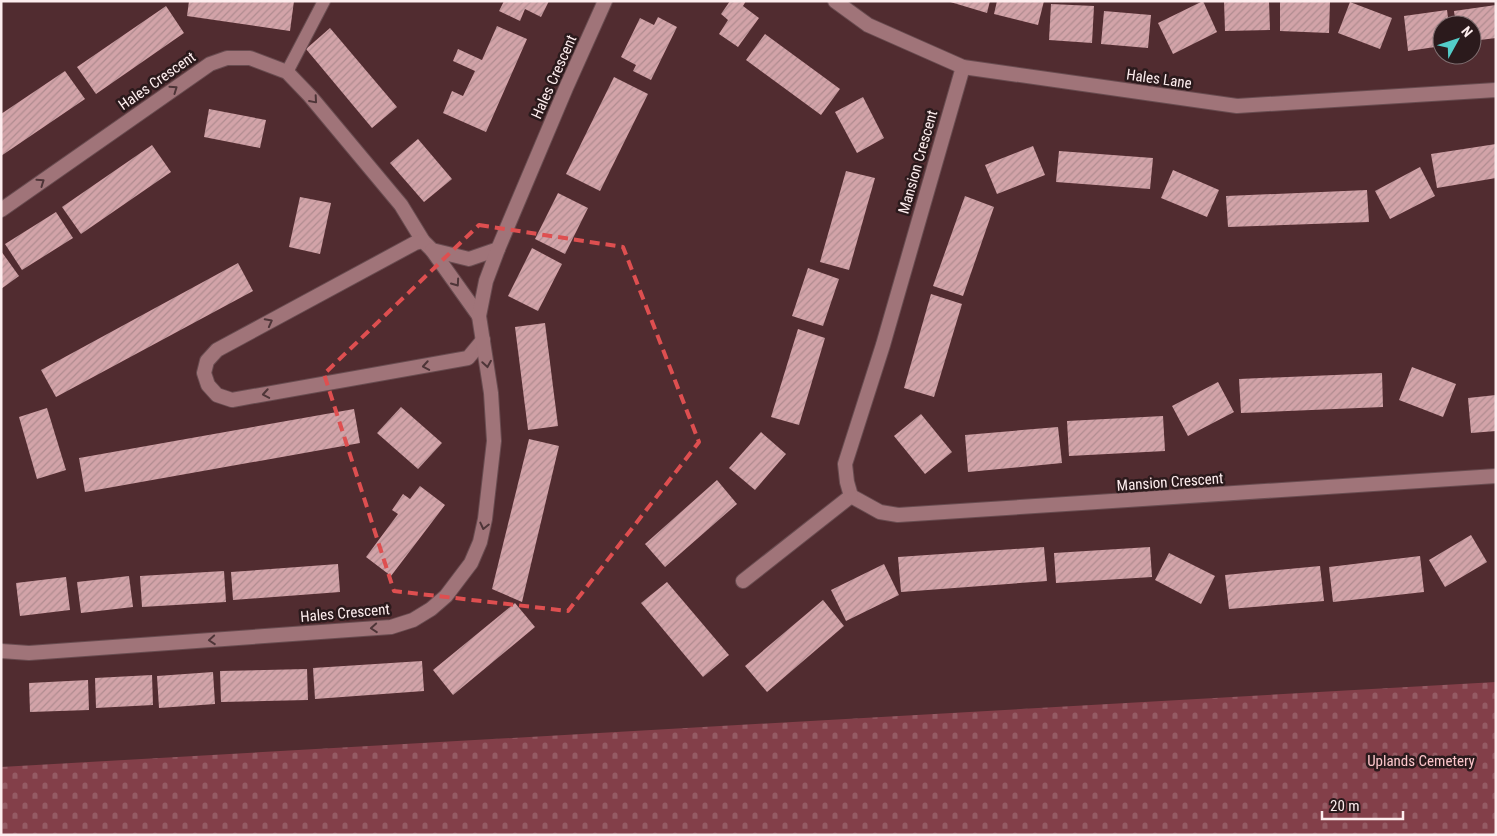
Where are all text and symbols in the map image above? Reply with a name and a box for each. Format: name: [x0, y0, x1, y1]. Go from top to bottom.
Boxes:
north arrow: [1432, 15, 1482, 65]
text: N: [1458, 23, 1476, 40]
street label: Hales Crescent: [528, 32, 580, 122]
street label: Hales Crescent: [115, 48, 199, 114]
street label: Hales Lane: [1125, 66, 1193, 92]
one-way arrow: [169, 86, 178, 95]
one-way arrow: [308, 94, 316, 103]
street label: Mansion Crescent: [895, 108, 941, 216]
one-way arrow: [35, 179, 45, 188]
one-way arrow: [450, 277, 459, 287]
one-way arrow: [264, 318, 273, 328]
one-way arrow: [422, 361, 430, 371]
one-way arrow: [481, 361, 492, 369]
one-way arrow: [261, 388, 270, 398]
street label: Mansion Crescent: [1116, 469, 1224, 495]
one-way arrow: [479, 521, 490, 530]
street label: Hales Crescent: [300, 600, 390, 626]
one-way arrow: [370, 623, 378, 634]
one-way arrow: [207, 634, 215, 645]
park label: Uplands Cemetery: [1367, 752, 1475, 770]
scale bar: [1322, 788, 1403, 820]
text: 20 m: [1330, 797, 1360, 815]

